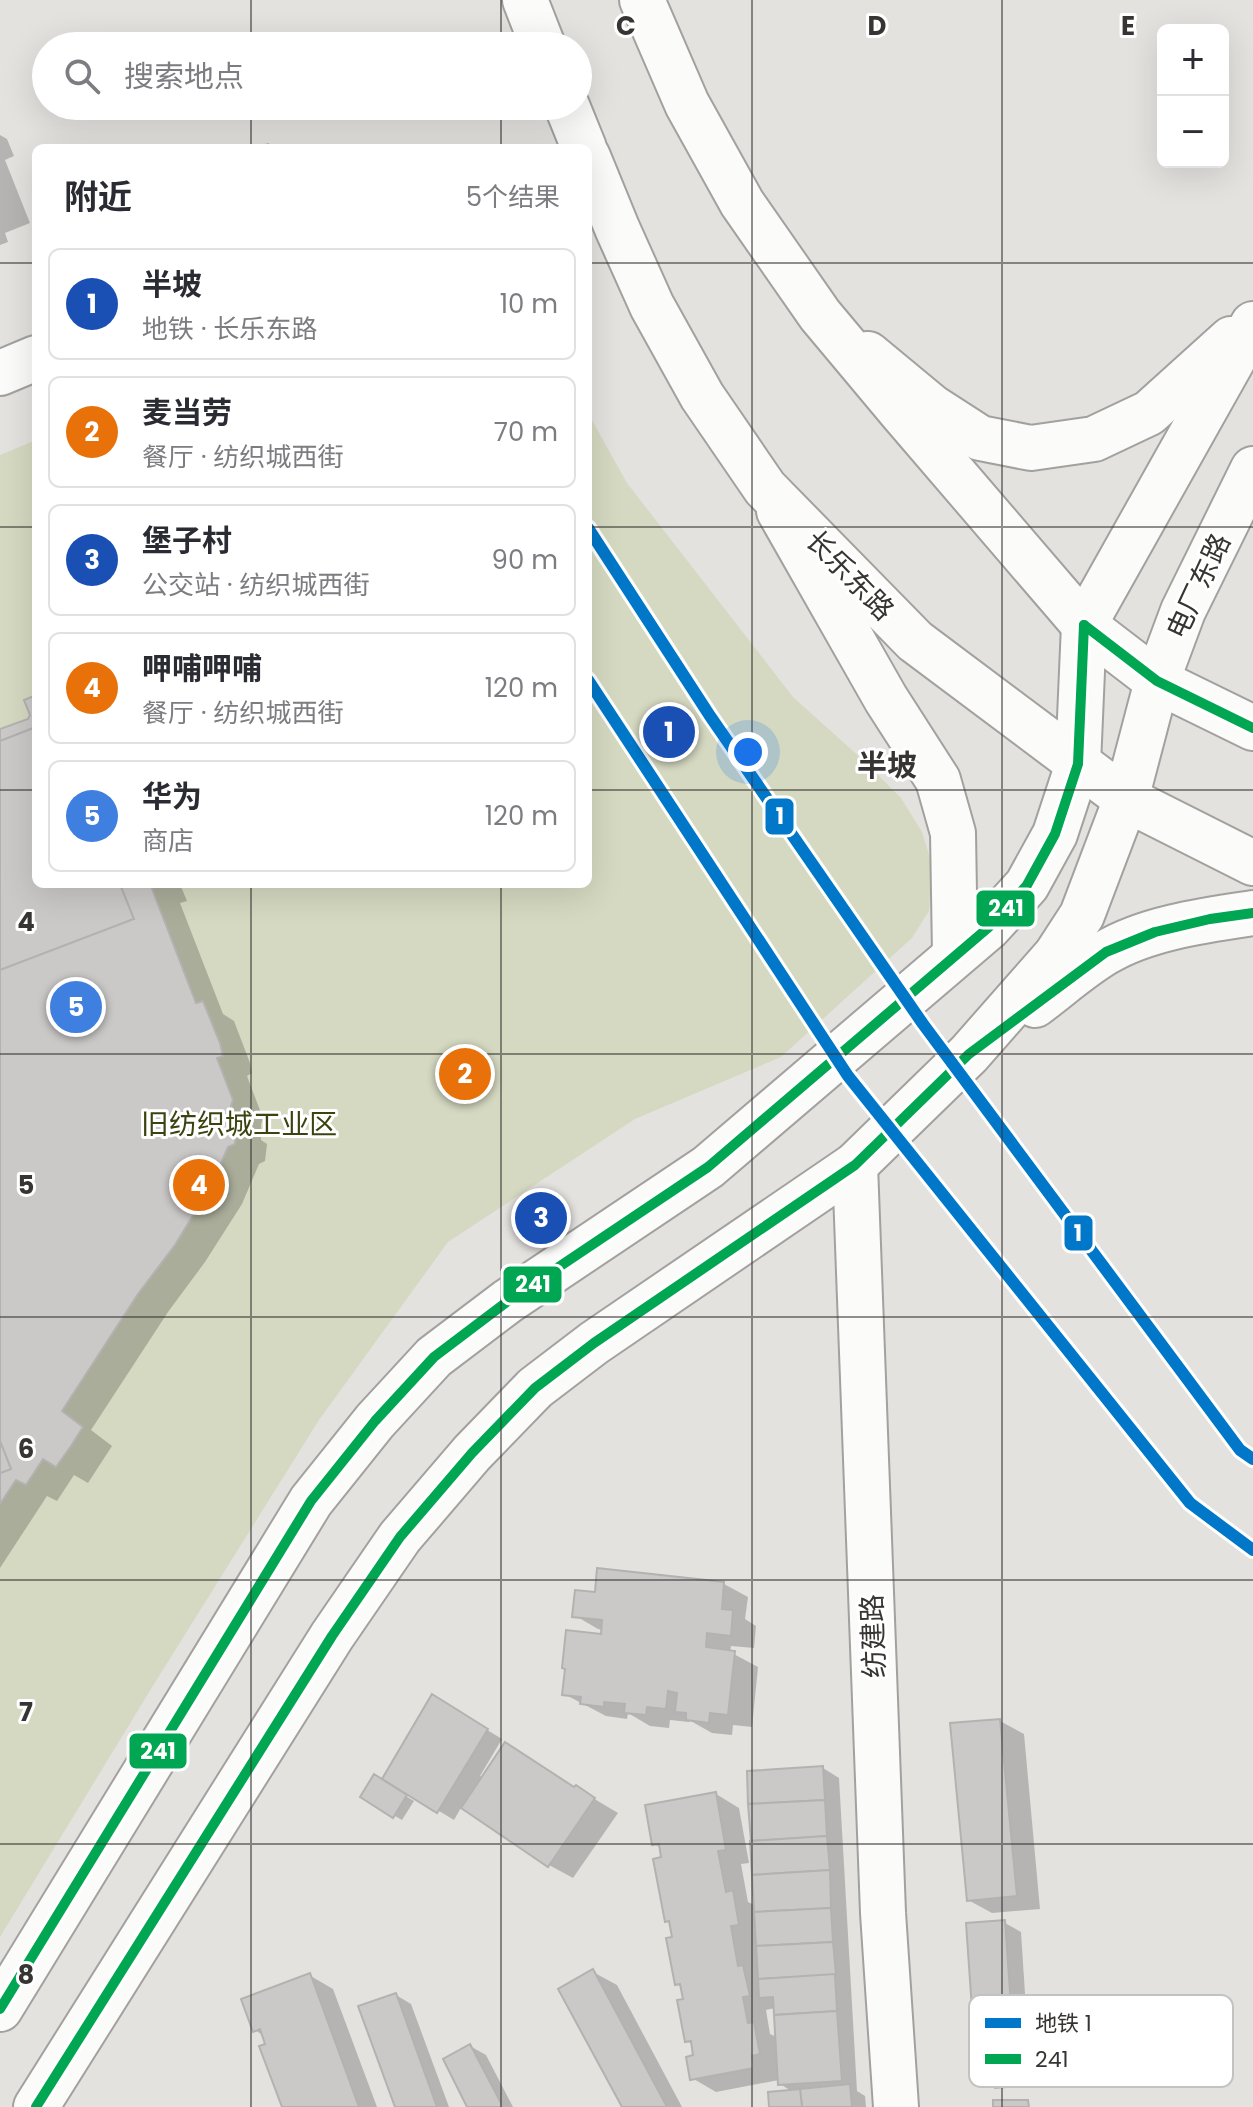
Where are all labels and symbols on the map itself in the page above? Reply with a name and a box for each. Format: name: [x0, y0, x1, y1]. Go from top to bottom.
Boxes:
text: C: [616, 8, 636, 44]
text: D: [868, 8, 887, 44]
text: E: [1121, 8, 1135, 44]
street label: 长乐东路: [797, 522, 903, 629]
street label: 电厂东路: [1157, 527, 1240, 645]
pin: 1: [643, 702, 695, 762]
your location: [728, 732, 768, 772]
district label: 半坡: [857, 744, 917, 787]
line badge: 1: [764, 797, 795, 836]
text: 1: [776, 801, 784, 832]
line badge: 241: [975, 889, 1036, 928]
text: 241: [988, 893, 1024, 924]
text: 4: [17, 904, 35, 940]
pin: 5: [50, 977, 102, 1037]
pin: 2: [439, 1044, 491, 1104]
park label: 旧纺织城工业区: [141, 1105, 337, 1144]
pin: 4: [173, 1155, 225, 1215]
text: 5: [18, 1167, 34, 1203]
pin: 3: [515, 1188, 567, 1248]
line badge: 1: [1063, 1214, 1094, 1252]
text: 1: [1074, 1218, 1082, 1249]
line badge: 241: [502, 1265, 563, 1304]
text: 241: [515, 1269, 551, 1300]
text: 6: [18, 1431, 34, 1467]
street label: 纺建路: [853, 1593, 894, 1679]
text: 7: [19, 1694, 33, 1730]
line badge: 241: [128, 1732, 188, 1770]
text: 241: [140, 1736, 176, 1767]
text: 8: [18, 1957, 34, 1993]
legend: [969, 1995, 1233, 2087]
text: 地铁 1: [1035, 2008, 1092, 2039]
text: 241: [1035, 2044, 1069, 2075]

